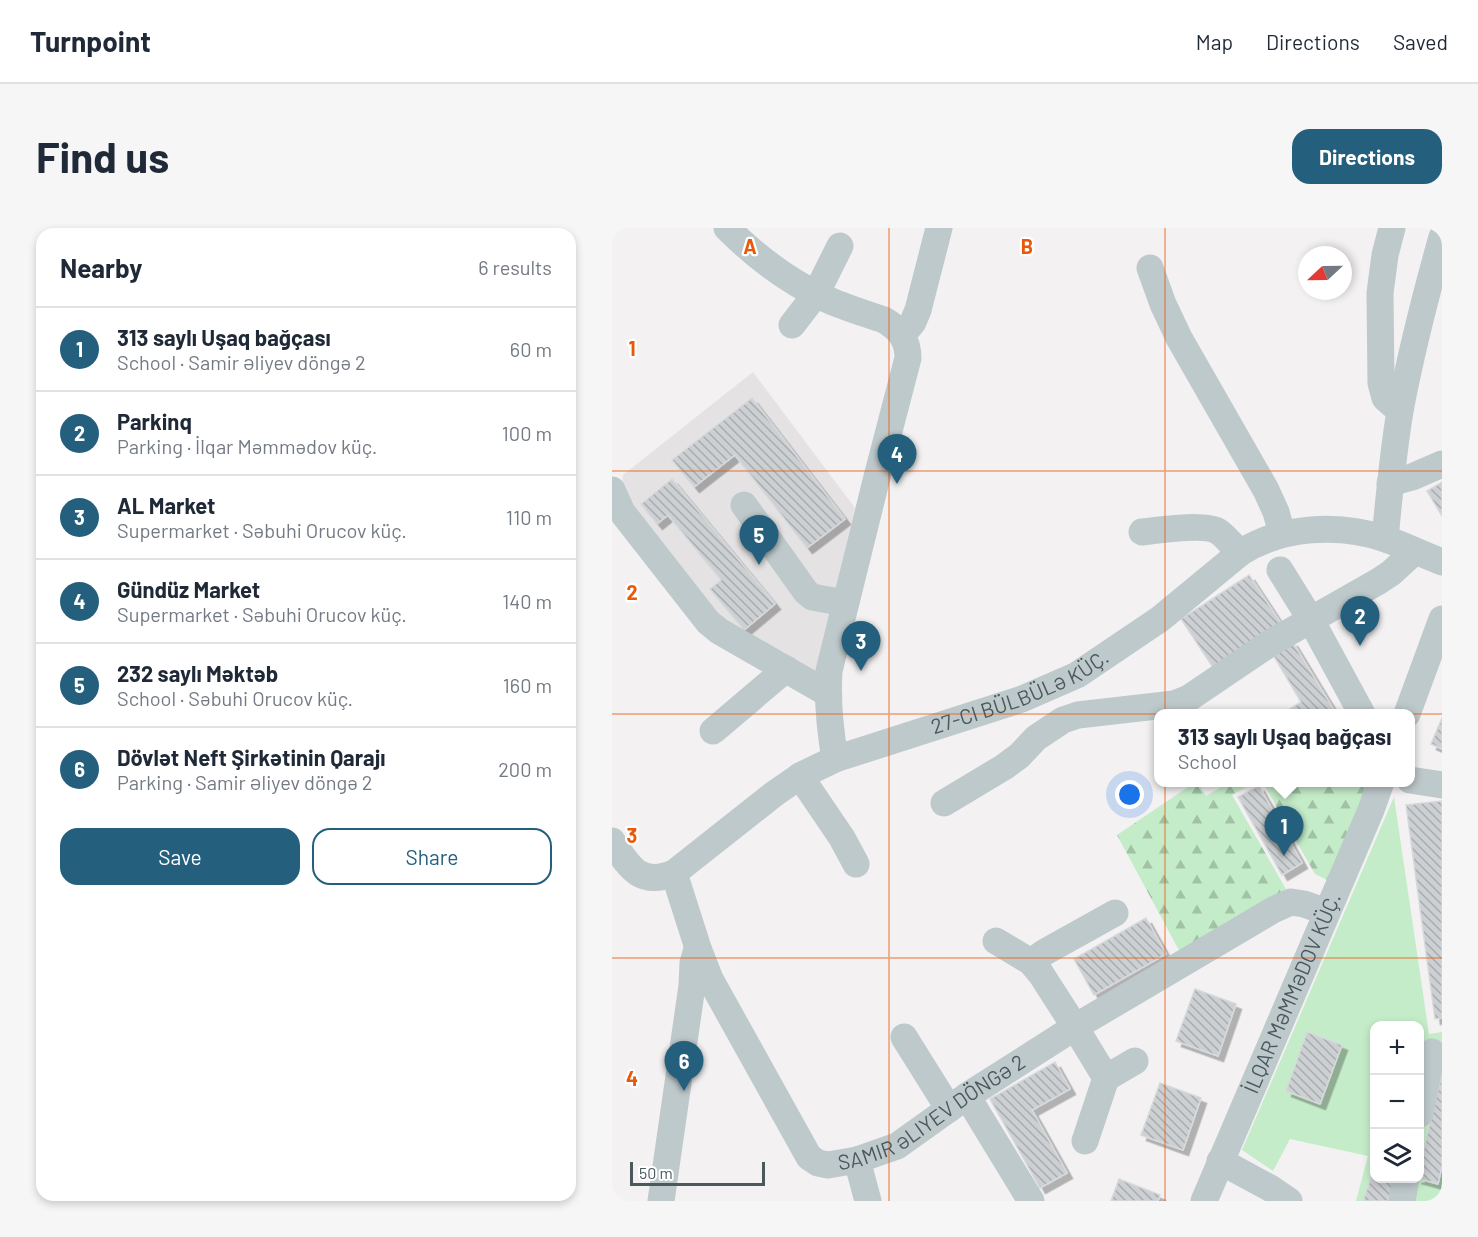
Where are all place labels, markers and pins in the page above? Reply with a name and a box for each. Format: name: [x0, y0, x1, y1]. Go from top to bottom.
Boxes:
pin: 4: [878, 434, 916, 484]
pin: 5: [740, 516, 778, 565]
pin: 2: [1340, 596, 1380, 646]
pin: 3: [842, 622, 880, 671]
pin: 1: [1264, 806, 1304, 856]
pin: 6: [664, 1042, 704, 1091]

